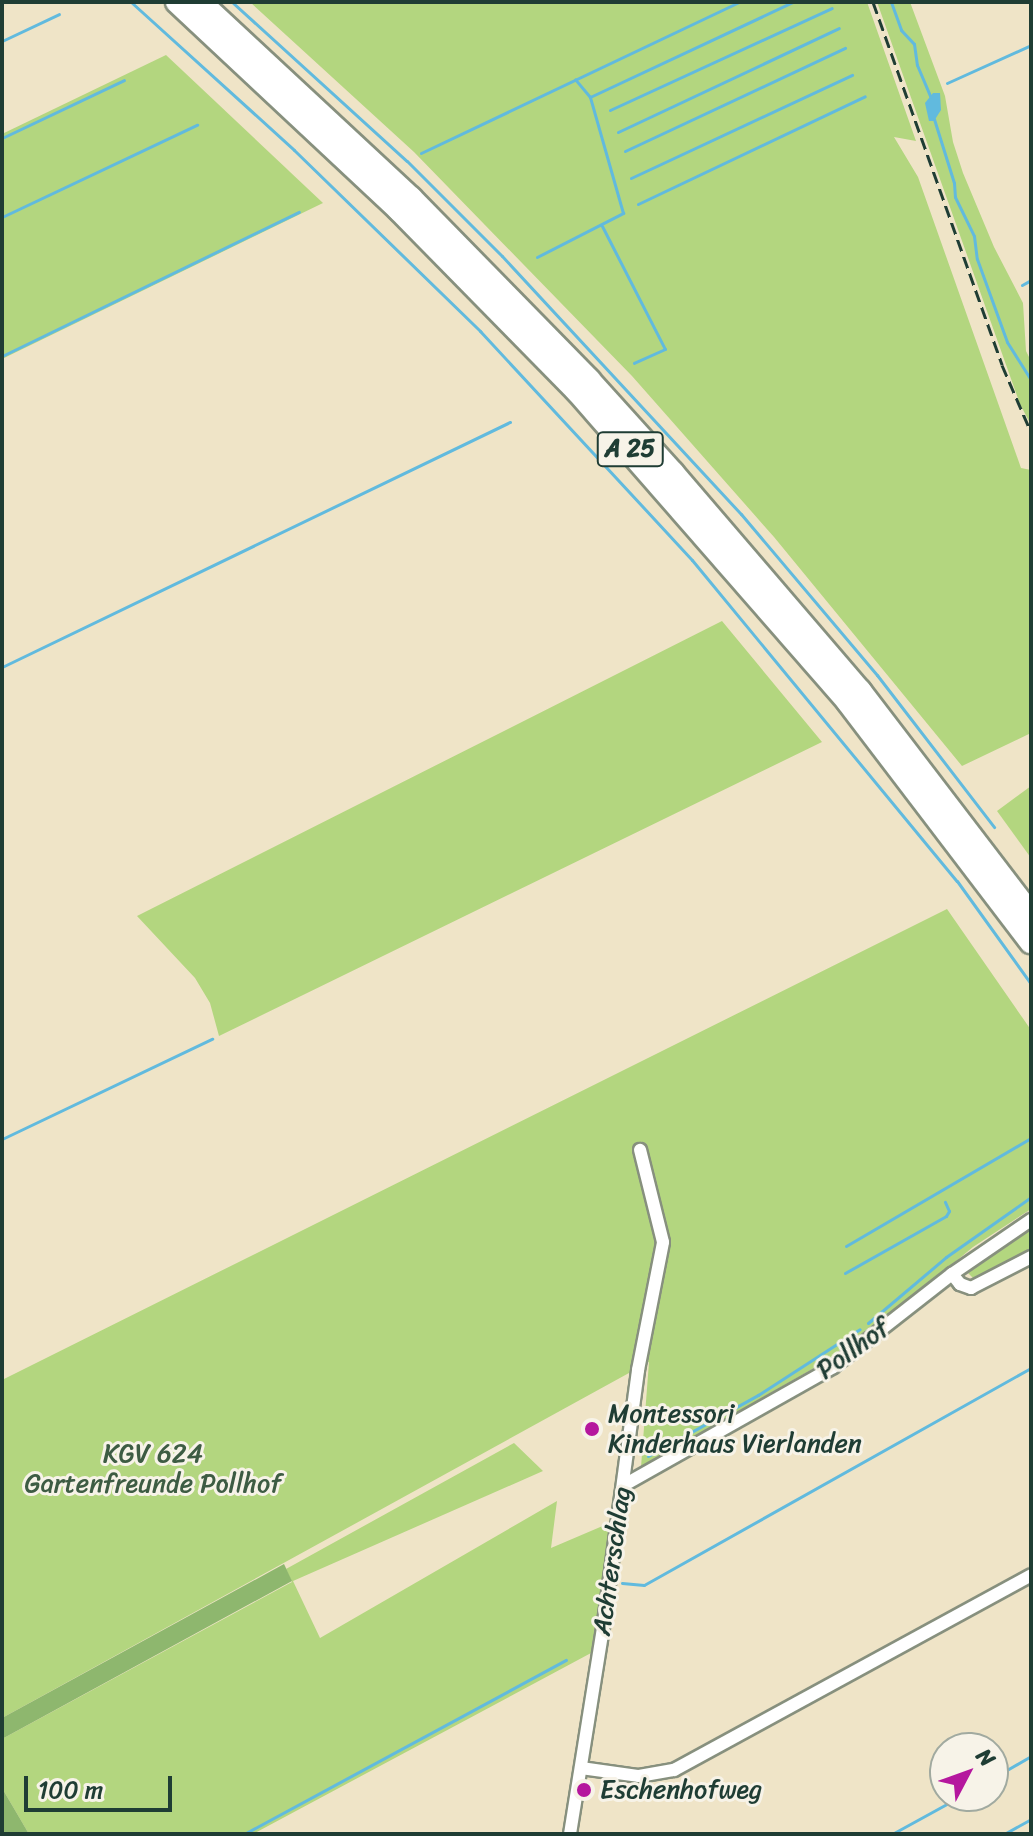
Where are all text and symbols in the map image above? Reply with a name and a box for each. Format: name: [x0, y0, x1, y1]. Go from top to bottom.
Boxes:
road number: A 25: [596, 429, 664, 469]
street label: Pollhof: [811, 1312, 895, 1386]
place label: Montessori Kinderhaus Vierlanden: [608, 1398, 864, 1460]
marker: Montessori Kinderhaus Vierlanden: [583, 1420, 601, 1438]
park label: KGV 624 Gartenfreunde Pollhof: [24, 1438, 282, 1500]
street label: Achterschlag: [586, 1484, 638, 1638]
north arrow: [929, 1732, 1009, 1812]
text: N: [966, 1739, 1006, 1776]
scale bar: [28, 1760, 176, 1810]
text: 100 m: [38, 1769, 103, 1811]
place label: Eschenhofweg: [600, 1774, 762, 1806]
marker: Eschenhofweg: [575, 1781, 593, 1799]

